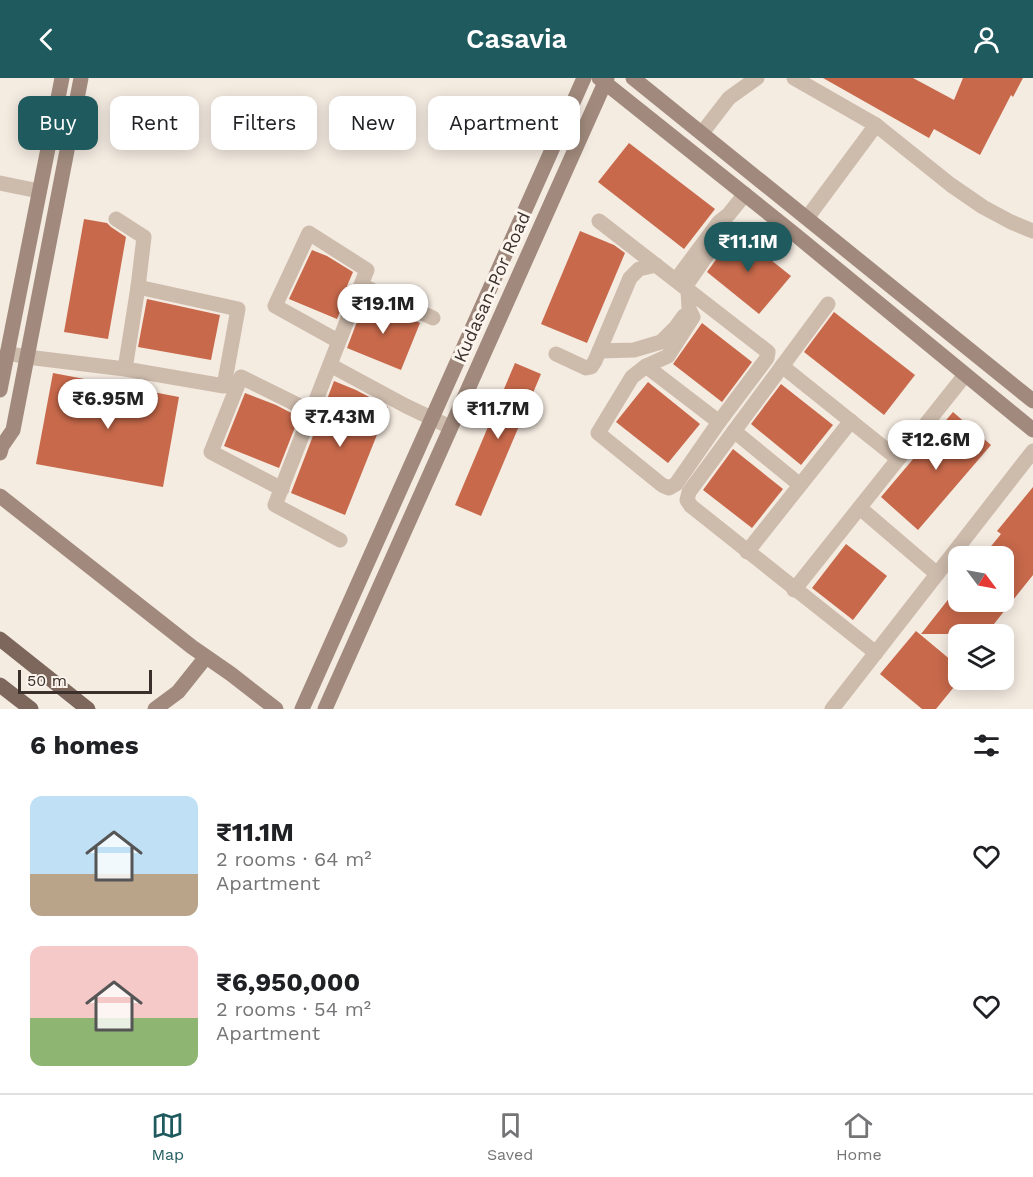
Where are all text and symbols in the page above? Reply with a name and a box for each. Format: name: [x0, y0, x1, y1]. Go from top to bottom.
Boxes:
icon: back: [30, 23, 63, 56]
text: Casavia: [466, 23, 567, 55]
icon: person: [970, 23, 1003, 56]
chip: Buy: [18, 96, 98, 150]
chip: Rent: [110, 96, 199, 150]
chip: Filters: [211, 96, 317, 150]
chip: New: [329, 96, 416, 150]
chip: Apartment: [428, 96, 580, 150]
street label: Kudasan-Por Road: [449, 208, 534, 365]
pin: ₹11.1M: [699, 222, 797, 273]
text: ₹11.1M: [718, 229, 778, 253]
pin: ₹19.1M: [334, 284, 432, 335]
text: ₹19.1M: [351, 291, 415, 315]
pin: ₹6.95M: [59, 379, 157, 430]
text: ₹6.95M: [72, 386, 144, 410]
pin: ₹11.7M: [449, 389, 547, 440]
text: ₹11.7M: [466, 396, 530, 420]
pin: ₹7.43M: [291, 397, 389, 448]
text: ₹7.43M: [305, 404, 375, 428]
pin: ₹12.6M: [887, 420, 985, 471]
text: ₹12.6M: [902, 427, 970, 451]
north arrow: [948, 546, 1014, 612]
map controls: [948, 546, 1014, 690]
button: layers: [948, 624, 1014, 690]
scale bar: [18, 667, 152, 694]
text: 50 m: [27, 671, 67, 690]
icon: filters: [970, 729, 1003, 762]
text: 6 homes: [30, 730, 139, 760]
text: ₹11.1M: [216, 817, 294, 847]
icon: home: [78, 820, 150, 892]
icon: heart: [970, 840, 1003, 873]
text: 2 rooms · 64 m²: [216, 847, 372, 871]
text: Apartment: [216, 871, 320, 895]
text: ₹6,950,000: [216, 967, 360, 997]
icon: home: [78, 970, 150, 1042]
icon: heart: [970, 990, 1003, 1023]
text: 2 rooms · 54 m²: [216, 997, 371, 1021]
text: Apartment: [216, 1021, 320, 1045]
tab: Map: [151, 1109, 184, 1164]
tab: Saved: [487, 1109, 533, 1164]
tab: Home: [836, 1109, 882, 1164]

